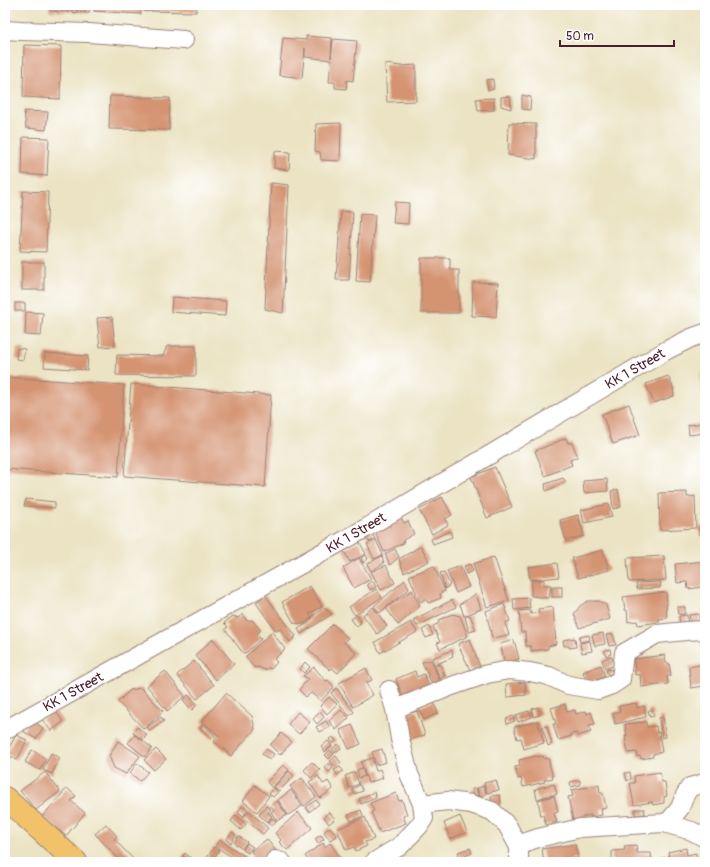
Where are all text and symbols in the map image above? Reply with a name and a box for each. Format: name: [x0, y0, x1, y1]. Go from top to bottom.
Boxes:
scale bar: [560, 22, 674, 48]
text: 50 m: [566, 29, 594, 44]
street label: KK 1 Street: [602, 345, 668, 393]
street label: KK 1 Street: [323, 509, 389, 557]
street label: KK 1 Street: [40, 668, 106, 716]

